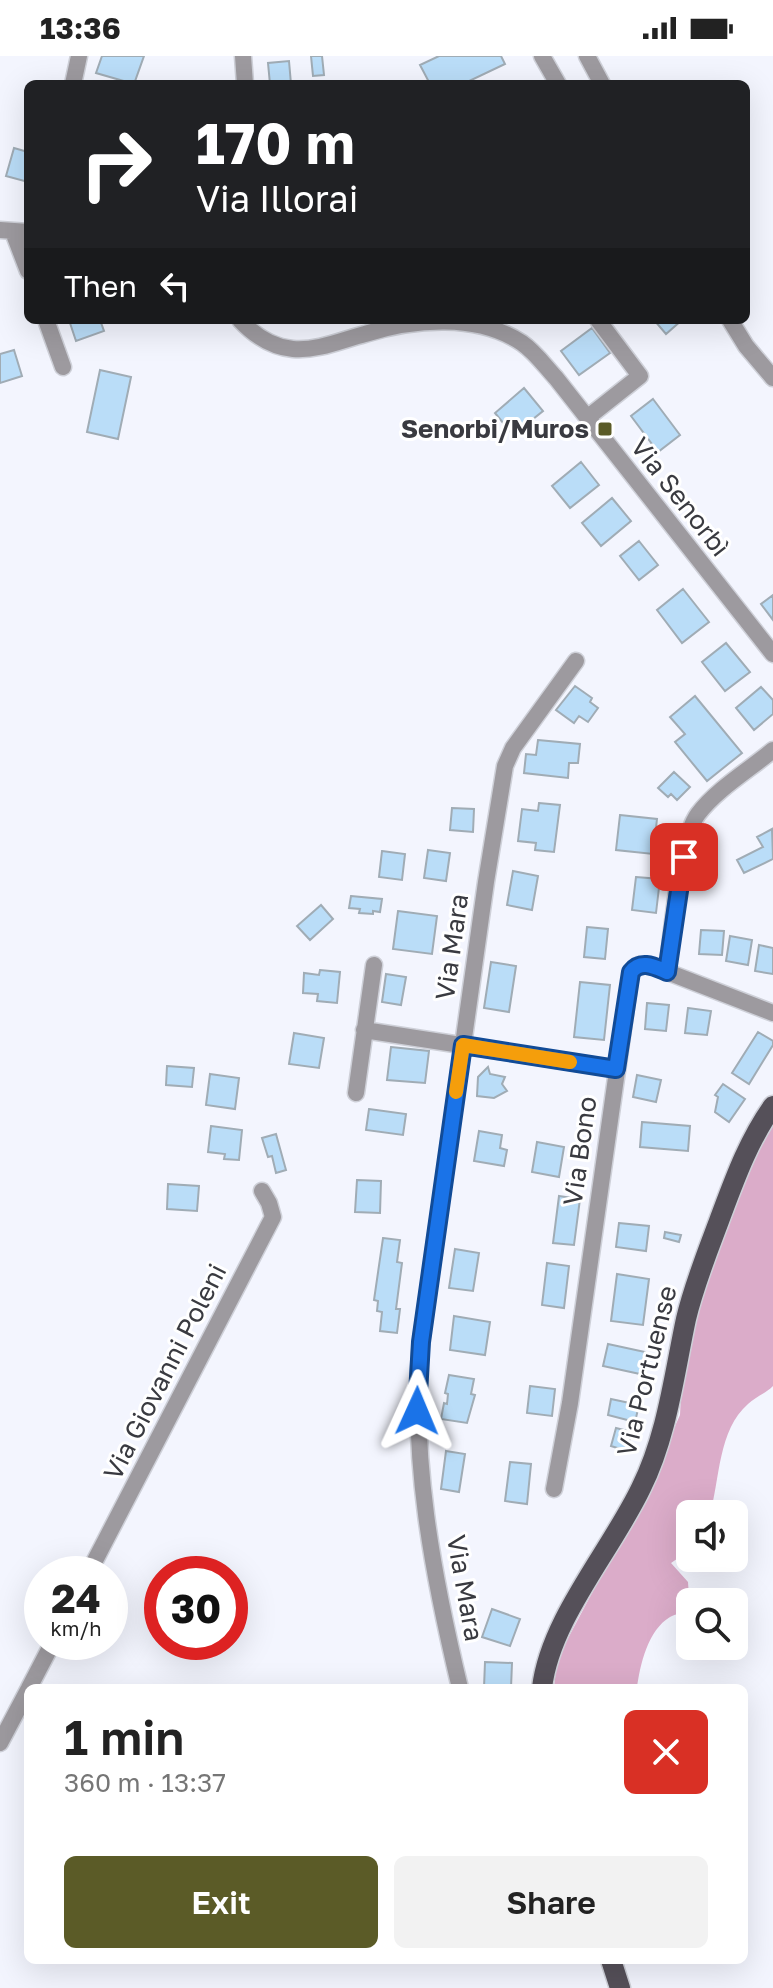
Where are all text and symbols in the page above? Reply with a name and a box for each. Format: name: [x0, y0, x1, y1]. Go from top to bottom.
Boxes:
text: 13:36: [40, 10, 121, 46]
text: 170 m: [196, 109, 355, 176]
icon: right: [64, 112, 168, 216]
text: Via Illorai: [196, 177, 358, 220]
icon: left: [153, 264, 197, 308]
text: Then: [64, 268, 137, 304]
place label: Senorbi/Muros: [401, 413, 589, 444]
marker: Senorbi/Muros: [596, 420, 614, 438]
street label: Via Senorbì: [624, 431, 736, 562]
pin: [650, 823, 718, 891]
icon: arrive: [662, 835, 706, 879]
street label: Via Mara: [429, 892, 474, 1002]
street label: Via Bono: [556, 1094, 603, 1208]
street label: Via Giovanni Poleni: [97, 1259, 232, 1485]
street label: Via Portuense: [610, 1282, 683, 1459]
position arrow: [375, 1369, 459, 1453]
map controls: [676, 1500, 748, 1660]
button: sound: [676, 1500, 748, 1572]
street label: Via Mara: [441, 1532, 490, 1643]
speed limit sign: 30: [144, 1556, 248, 1660]
text: 24: [51, 1574, 101, 1622]
button: search: [676, 1588, 748, 1660]
text: km/h: [51, 1616, 101, 1640]
text: 1 min: [64, 1708, 184, 1766]
button: close: [624, 1710, 708, 1794]
text: 360 m · 13:37: [64, 1767, 226, 1798]
button: Exit: [64, 1856, 378, 1948]
button: Share: [394, 1856, 708, 1948]

